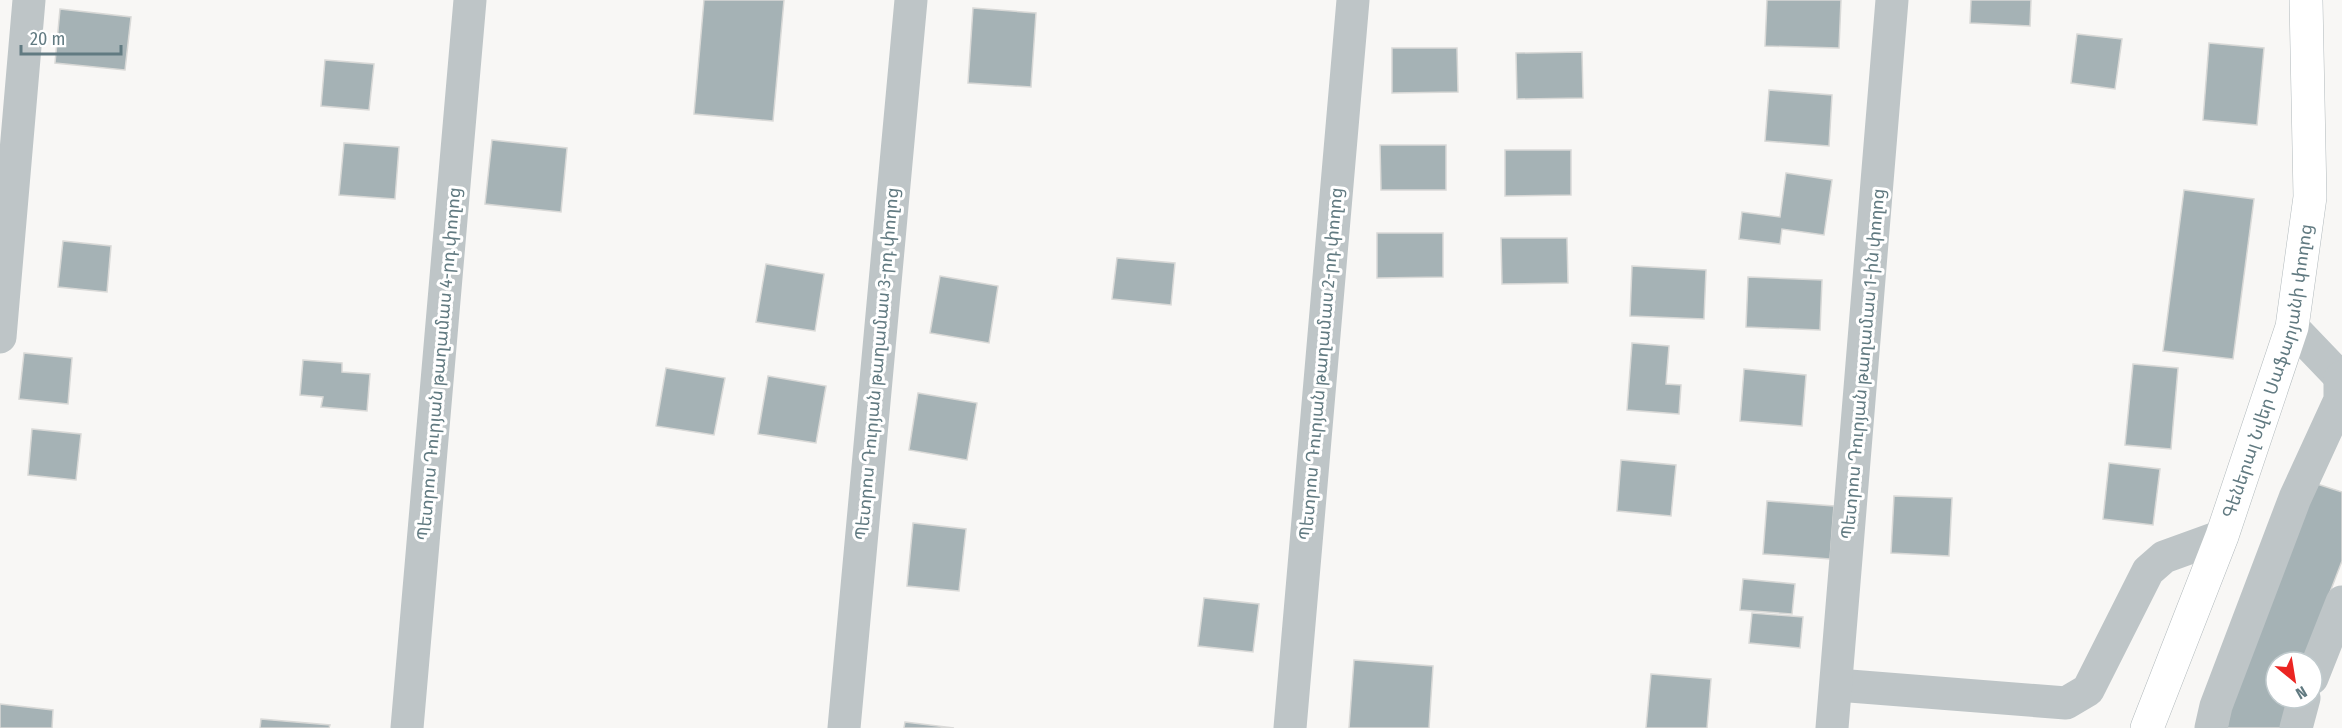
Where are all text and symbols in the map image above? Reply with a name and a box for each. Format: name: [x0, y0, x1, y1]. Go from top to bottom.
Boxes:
scale bar: [21, 18, 122, 56]
text: 20 m: [30, 28, 65, 50]
street label: Պետրոս Դուրյան թաղամաս 4-րդ փողոց: [413, 186, 465, 542]
street label: Պետրոս Դուրյան թաղամաս 3-րդ փողոց: [851, 187, 903, 541]
street label: Պետրոս Դուրյան թաղամաս 2-րդ փողոց: [1295, 187, 1347, 541]
street label: Պետրոս Դուրյան թաղամաս 1-ին փողոց: [1837, 187, 1889, 541]
street label: Գեներալ Նվեր Սաֆարյանի փողոց: [2218, 222, 2317, 521]
north arrow: [2264, 650, 2324, 710]
text: N: [2292, 682, 2310, 703]

